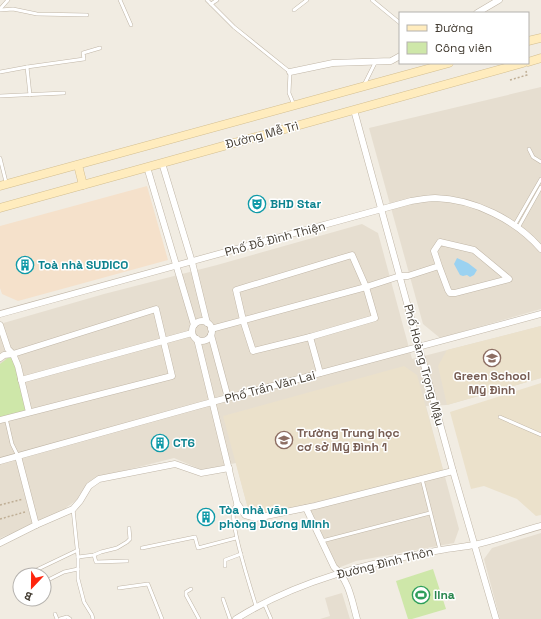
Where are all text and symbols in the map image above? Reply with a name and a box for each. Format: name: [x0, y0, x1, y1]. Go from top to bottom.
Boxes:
legend: [399, 12, 529, 64]
text: Đường: [435, 20, 473, 36]
text: Công viên: [435, 40, 492, 56]
street label: Đường Mễ Trì: [224, 118, 300, 152]
theatre icon: BHD Star: [247, 194, 267, 214]
place label: BHD Star: [270, 196, 322, 212]
street label: Phố Đỗ Đình Thiện: [223, 218, 327, 260]
building icon: Toà nhà SUDICO: [15, 255, 35, 275]
place label: Toà nhà SUDICO: [38, 257, 128, 273]
street label: Phố Hoàng Trọng Mậu: [400, 302, 448, 428]
school or university icon: Green School Mỹ Đình: [482, 348, 502, 368]
street label: Phố Trần Văn Lai: [223, 367, 317, 407]
place label: Green School Mỹ Đình: [454, 368, 530, 398]
place label: Trường Trung học cơ sở Mỹ Đình 1: [297, 425, 399, 455]
school or university icon: Trường Trung học cơ sở Mỹ Đình 1: [274, 430, 294, 450]
building icon: CT6: [150, 433, 170, 453]
place label: CT6: [173, 435, 195, 451]
place label: Tòa nhà văn phòng Dương Minh: [219, 502, 330, 532]
building icon: Tòa nhà văn phòng Dương Minh: [196, 507, 216, 527]
street label: Đường Đình Thôn: [335, 543, 435, 583]
north arrow: [12, 567, 52, 607]
sports icon: lina: [411, 585, 431, 605]
place label: lina: [434, 587, 455, 603]
text: B: [22, 588, 34, 604]

